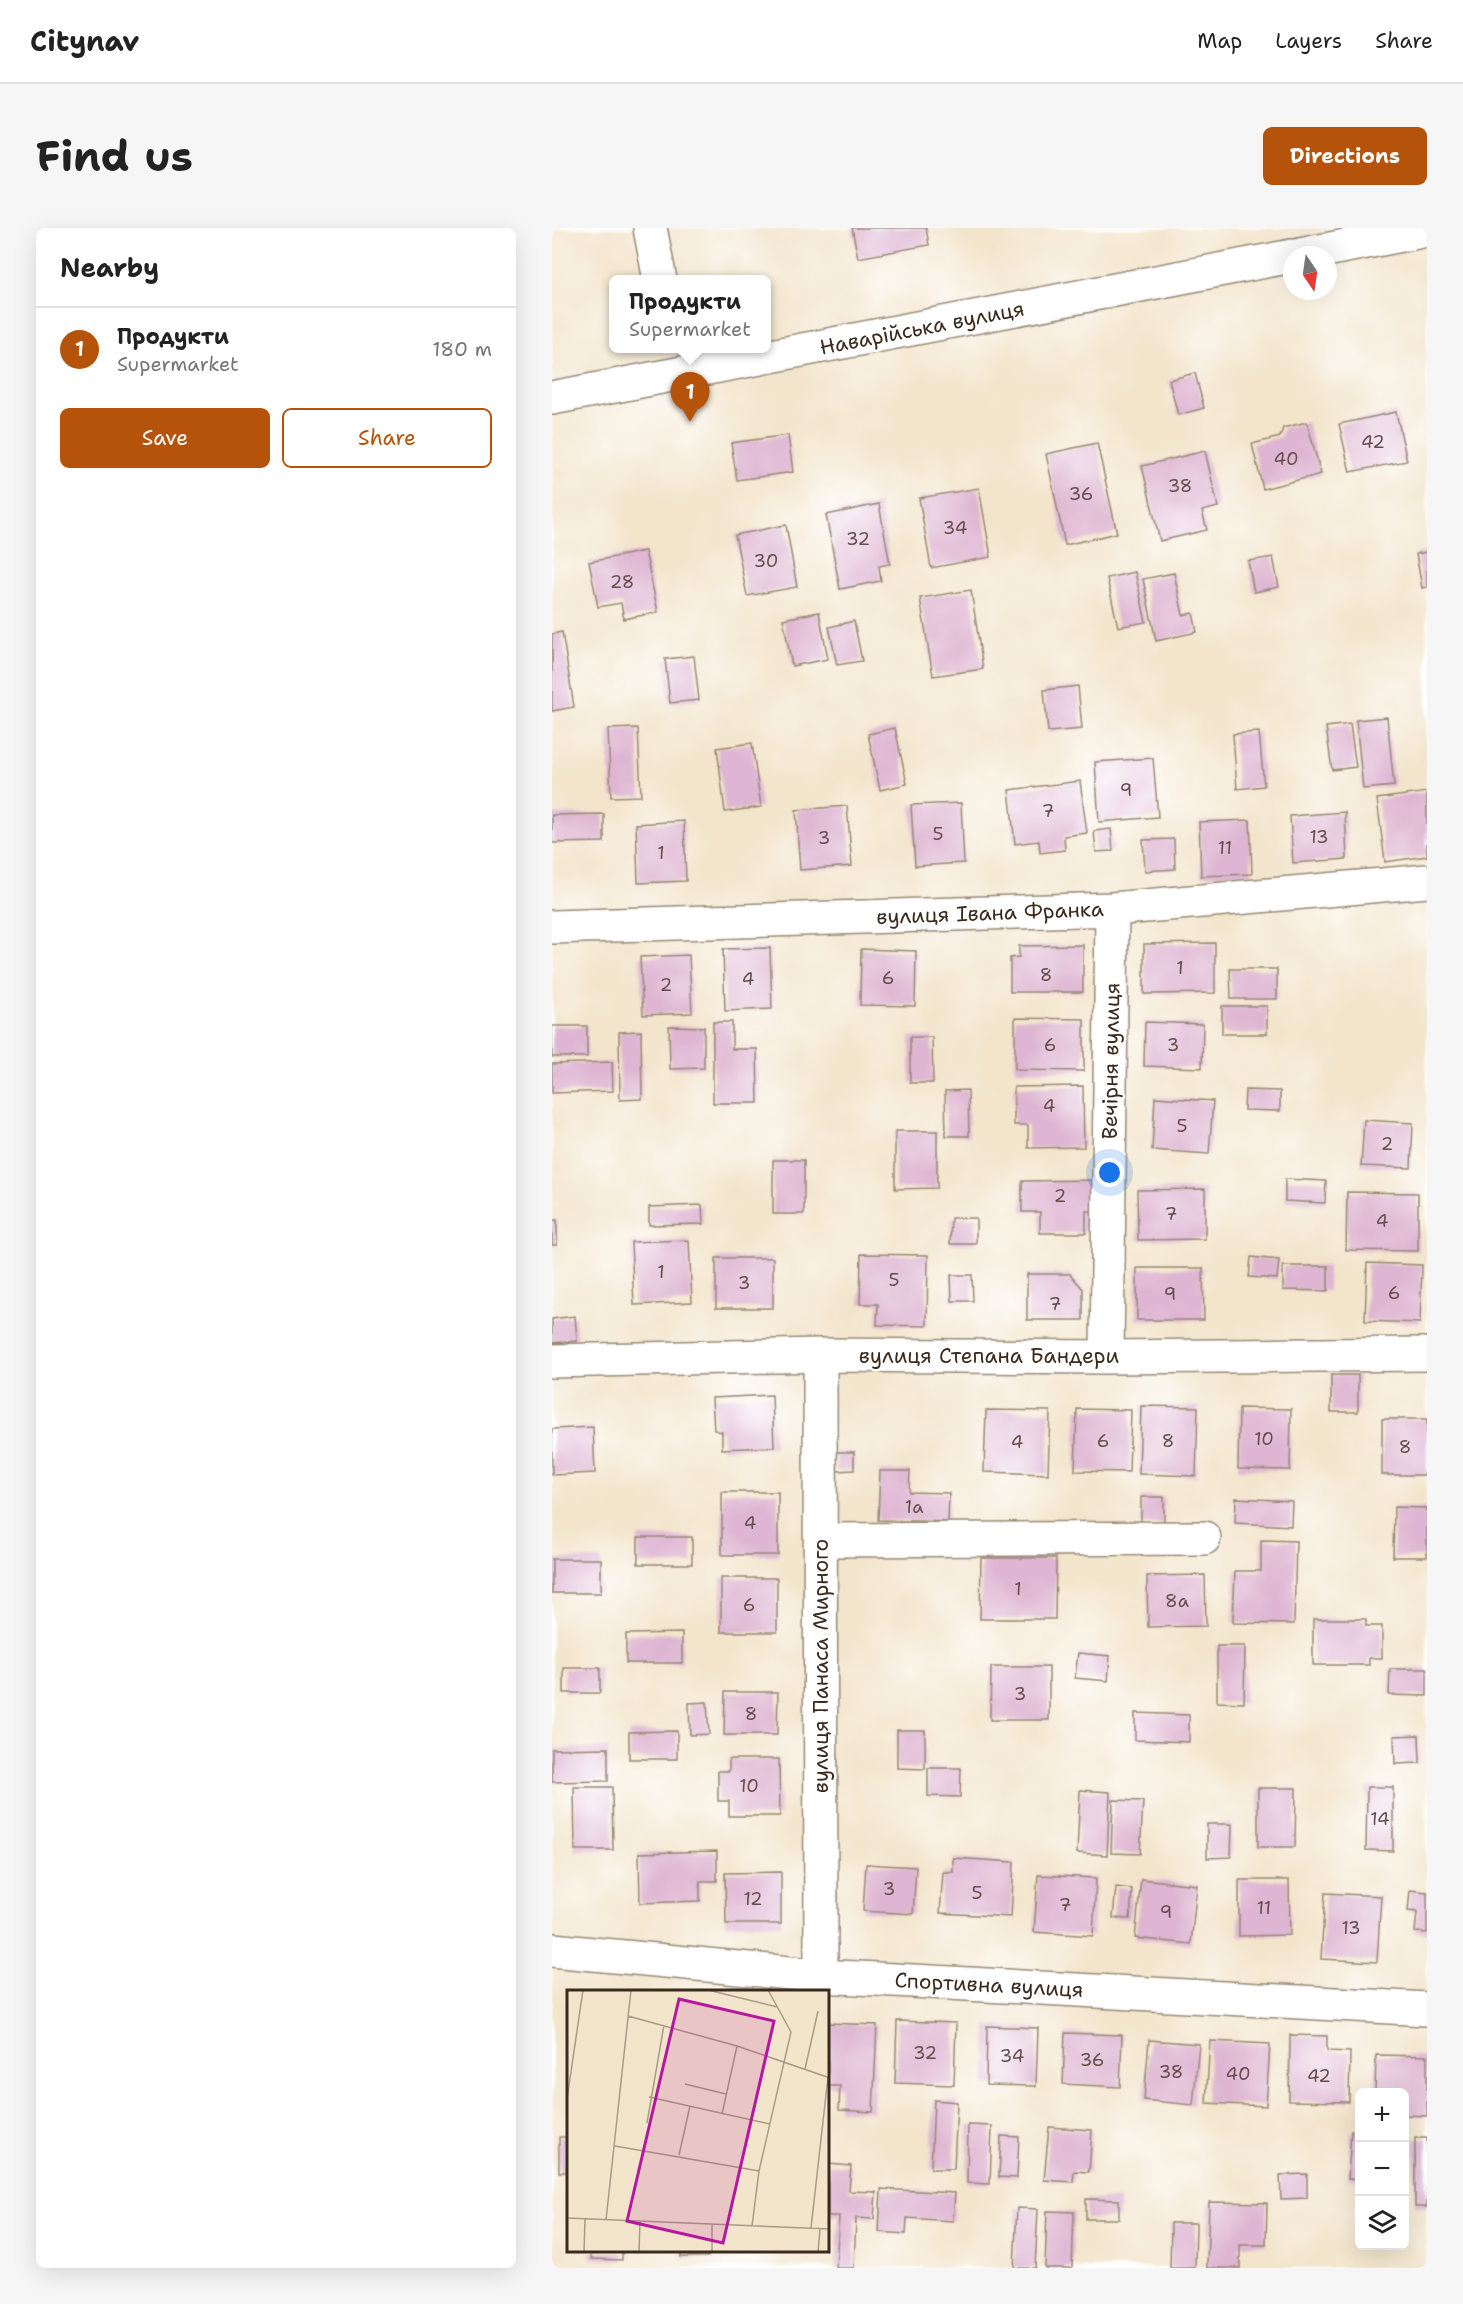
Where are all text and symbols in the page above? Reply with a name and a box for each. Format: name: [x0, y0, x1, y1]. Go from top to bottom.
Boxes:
text: Citynav: [30, 22, 139, 60]
text: Map: [1197, 27, 1242, 55]
text: Layers: [1275, 27, 1342, 55]
text: Share: [1375, 27, 1433, 55]
button: Directions: [1263, 127, 1427, 185]
text: Find us: [36, 128, 193, 184]
north arrow: [1283, 246, 1337, 300]
text: Nearby: [60, 250, 159, 285]
popup: [609, 275, 771, 353]
text: Продукти: [629, 287, 741, 316]
street label: Наварійська вулиця: [817, 294, 1027, 362]
text: Supermarket: [629, 316, 751, 342]
text: Продукти: [117, 322, 229, 351]
text: 1: [75, 336, 84, 362]
text: 180 m: [432, 336, 492, 362]
text: Supermarket: [117, 351, 239, 377]
pin: 1: [670, 372, 710, 422]
button: Save: [60, 408, 270, 468]
button: Share: [282, 408, 492, 468]
house number: 42: [1361, 430, 1385, 454]
house number: 40: [1273, 447, 1299, 471]
house number: 38: [1168, 474, 1192, 498]
house number: 36: [1069, 482, 1093, 506]
house number: 34: [943, 516, 967, 540]
house number: 32: [846, 527, 870, 551]
house number: 30: [754, 549, 778, 573]
house number: 28: [610, 570, 634, 594]
house number: 9: [1120, 778, 1132, 802]
house number: 7: [1042, 799, 1054, 823]
house number: 5: [932, 822, 944, 846]
house number: 13: [1309, 825, 1329, 849]
house number: 3: [818, 826, 830, 850]
house number: 11: [1218, 836, 1232, 860]
house number: 1: [657, 841, 665, 865]
street label: вулиця Івана Франка: [876, 895, 1104, 931]
house number: 1: [1176, 956, 1184, 980]
house number: 8: [1040, 963, 1052, 987]
house number: 6: [882, 966, 894, 990]
house number: 4: [742, 967, 754, 991]
house number: 2: [660, 973, 672, 997]
street label: Вечірня вулиця: [1096, 982, 1126, 1140]
house number: 6: [1044, 1033, 1056, 1057]
house number: 3: [1167, 1033, 1179, 1057]
house number: 4: [1043, 1094, 1055, 1118]
house number: 5: [1176, 1114, 1188, 1138]
house number: 2: [1381, 1132, 1393, 1156]
your location: [1095, 1158, 1124, 1187]
house number: 2: [1054, 1184, 1066, 1208]
house number: 7: [1165, 1202, 1177, 1226]
house number: 4: [1376, 1209, 1388, 1233]
house number: 1: [657, 1260, 665, 1284]
house number: 5: [888, 1268, 900, 1292]
house number: 3: [738, 1271, 750, 1295]
house number: 6: [1388, 1281, 1400, 1305]
house number: 9: [1164, 1282, 1176, 1306]
house number: 7: [1049, 1292, 1061, 1316]
street label: вулиця Степана Бандери: [859, 1342, 1119, 1370]
house number: 10: [1254, 1427, 1274, 1451]
house number: 6: [1097, 1429, 1109, 1453]
house number: 8: [1162, 1429, 1174, 1453]
house number: 4: [1011, 1430, 1023, 1454]
house number: 8: [1399, 1435, 1411, 1459]
house number: 1а: [905, 1495, 923, 1519]
house number: 4: [744, 1511, 756, 1535]
street label: вулиця Панаса Мирного: [807, 1539, 835, 1793]
house number: 1: [1014, 1577, 1022, 1601]
house number: 8а: [1165, 1589, 1189, 1613]
house number: 6: [743, 1593, 755, 1617]
house number: 3: [1014, 1682, 1026, 1706]
house number: 8: [745, 1702, 757, 1726]
house number: 10: [739, 1774, 759, 1798]
house number: 14: [1370, 1807, 1390, 1831]
house number: 3: [883, 1877, 895, 1901]
house number: 5: [971, 1881, 983, 1905]
house number: 12: [743, 1887, 763, 1911]
house number: 7: [1059, 1893, 1071, 1917]
house number: 11: [1257, 1896, 1271, 1920]
house number: 9: [1160, 1900, 1172, 1924]
house number: 13: [1341, 1916, 1361, 1940]
street label: Спортивна вулиця: [894, 1966, 1084, 2004]
inset map: [567, 1990, 830, 2253]
house number: 32: [913, 2041, 937, 2065]
house number: 34: [1000, 2044, 1024, 2068]
house number: 36: [1080, 2048, 1104, 2072]
house number: 38: [1159, 2060, 1183, 2084]
house number: 40: [1225, 2062, 1251, 2086]
house number: 42: [1307, 2064, 1331, 2088]
map controls: [1355, 2088, 1409, 2250]
button: +: [1355, 2088, 1409, 2142]
button: −: [1355, 2142, 1409, 2196]
button: layers: [1355, 2196, 1409, 2250]

